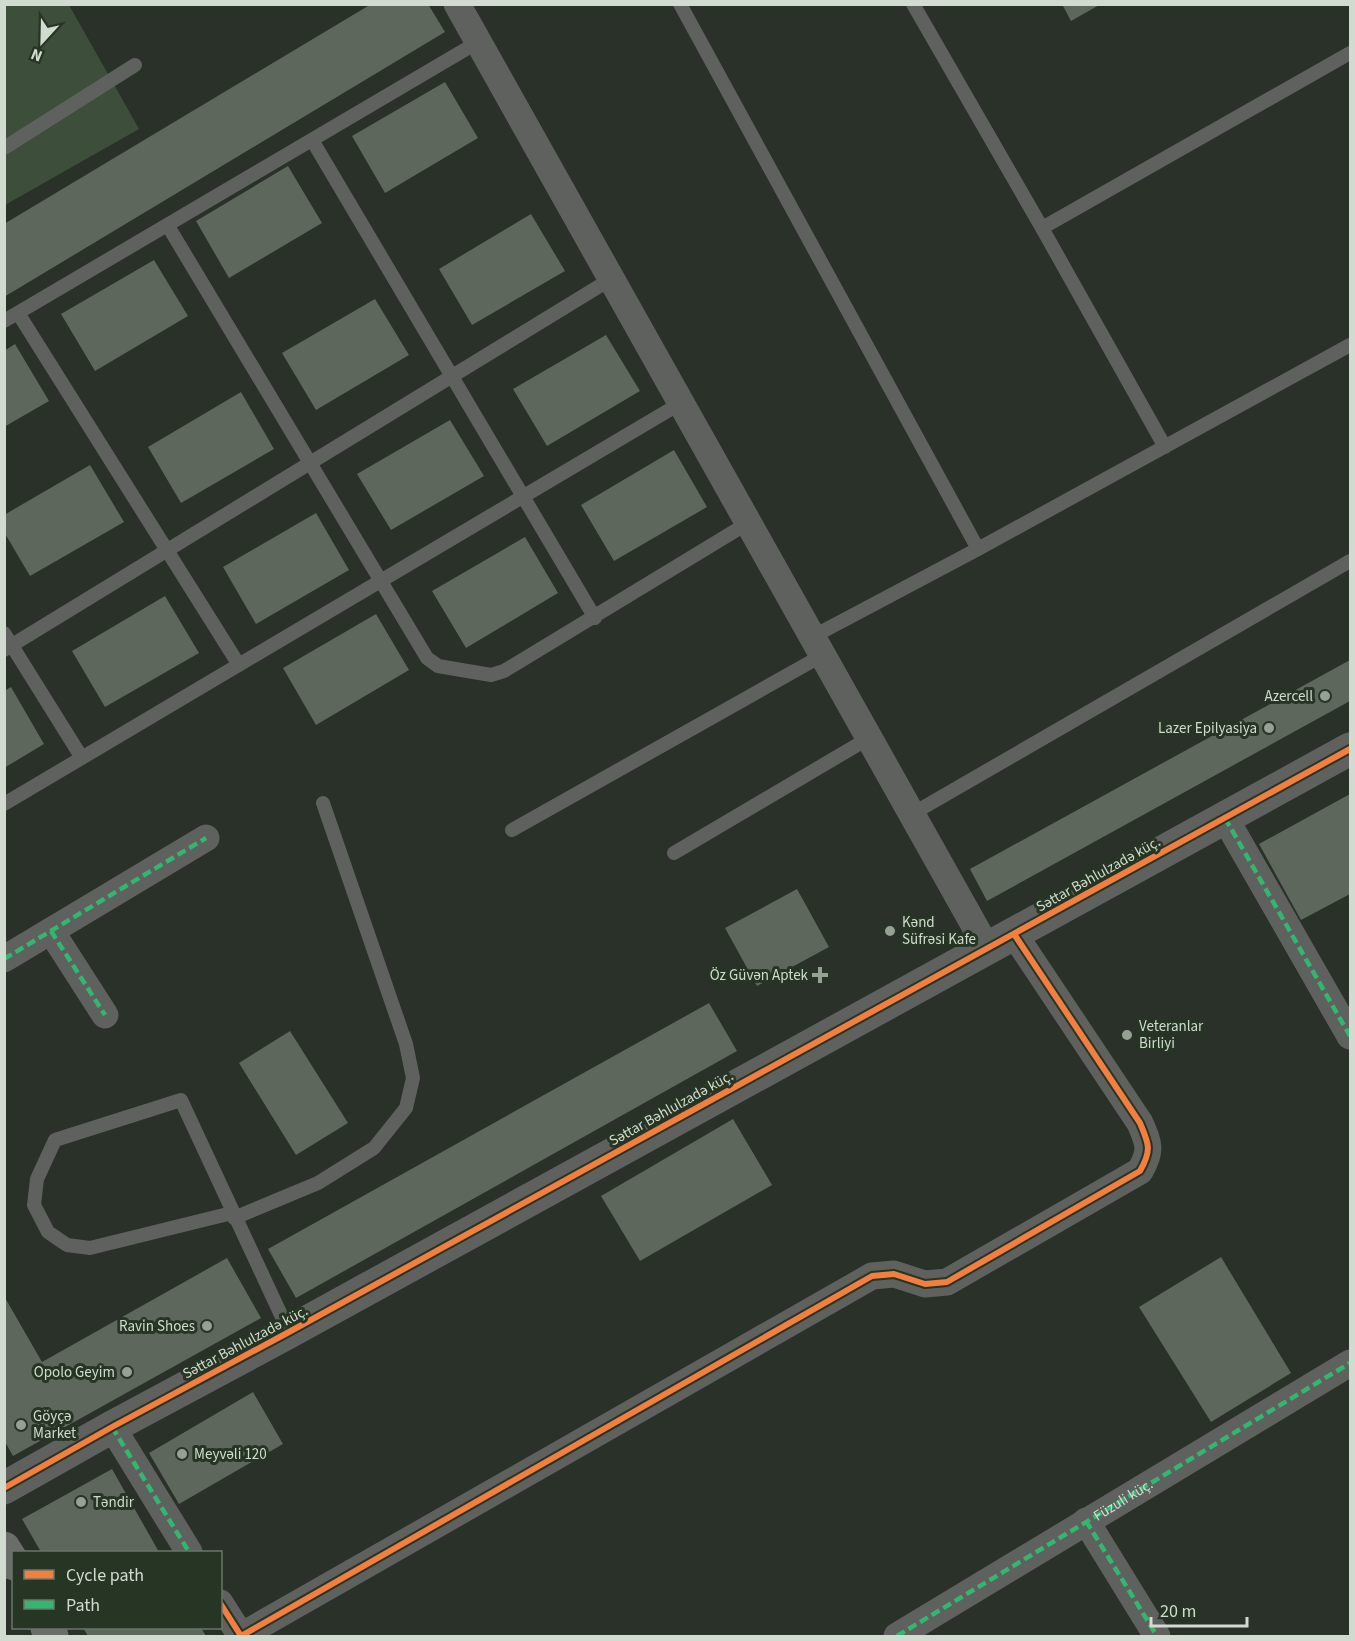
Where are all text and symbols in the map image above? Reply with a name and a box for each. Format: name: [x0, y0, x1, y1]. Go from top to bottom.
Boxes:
north arrow: [12, 12, 72, 72]
text: N: [28, 43, 46, 67]
place label: Azercell: [1265, 686, 1313, 707]
marker: Azercell: [1318, 689, 1332, 703]
place label: Lazer Epilyasiya: [1158, 718, 1257, 739]
marker: Lazer Epilyasiya: [1262, 721, 1276, 735]
street label: Səttar Bəhlulzadə küç.: [1032, 832, 1164, 917]
place label: Kənd Süfrəsi Kafe: [902, 912, 976, 950]
marker: Kənd Süfrəsi Kafe: [883, 924, 897, 938]
place label: Öz Güvən Aptek: [710, 965, 809, 986]
marker: Öz Güvən Aptek: [813, 968, 827, 982]
place label: Veteranlar Birliyi: [1139, 1016, 1204, 1054]
marker: Veteranlar Birliyi: [1120, 1028, 1134, 1042]
street label: Səttar Bəhlulzadə küç.: [605, 1066, 737, 1151]
street label: Səttar Bəhlulzadə küç.: [179, 1301, 312, 1384]
place label: Ravin Shoes: [119, 1316, 195, 1337]
marker: Ravin Shoes: [200, 1319, 214, 1333]
place label: Opolo Geyim: [34, 1362, 115, 1383]
marker: Opolo Geyim: [120, 1365, 134, 1379]
place label: Göyçə Market: [33, 1406, 76, 1444]
marker: Göyçə Market: [14, 1418, 28, 1432]
place label: Meyvəli 120: [194, 1444, 267, 1465]
marker: Meyvəli 120: [175, 1447, 189, 1461]
street label: Füzuli küç.: [1090, 1474, 1157, 1526]
place label: Təndir: [93, 1492, 135, 1513]
marker: Təndir: [74, 1495, 88, 1509]
legend: [12, 1551, 222, 1629]
text: Cycle path: [66, 1563, 144, 1588]
scale bar: [1151, 1590, 1247, 1628]
text: Path: [66, 1593, 100, 1618]
text: 20 m: [1160, 1599, 1196, 1624]

